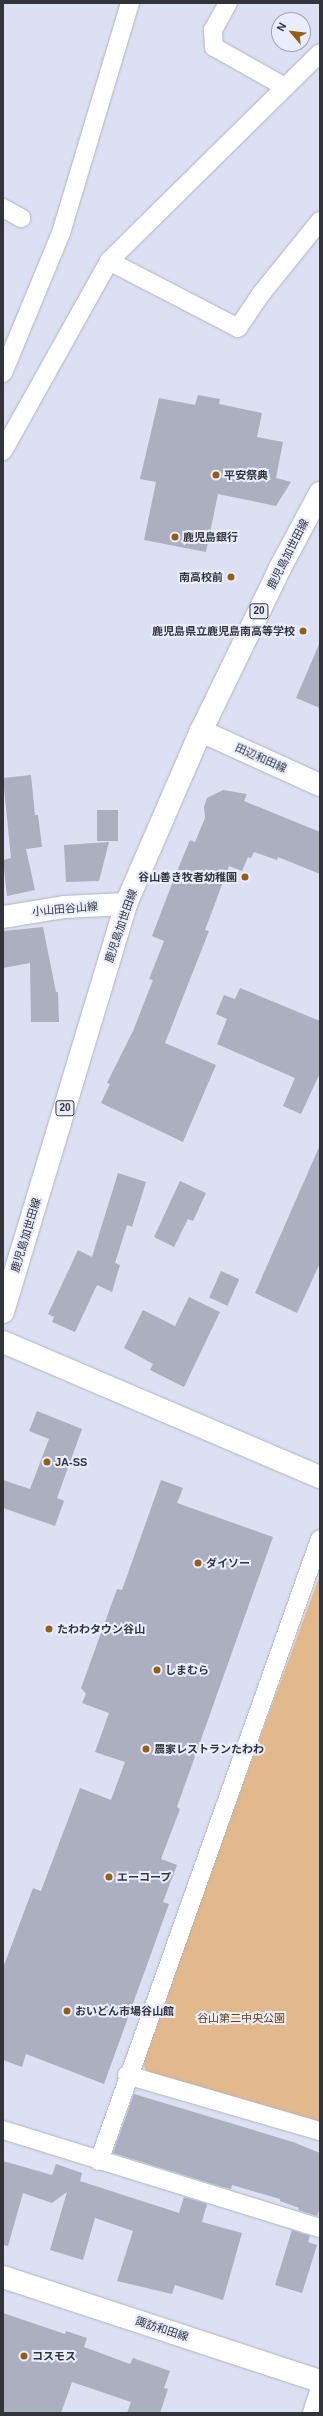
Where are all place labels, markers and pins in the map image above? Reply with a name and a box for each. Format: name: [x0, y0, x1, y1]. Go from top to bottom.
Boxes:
place label: 平安祭典: [224, 468, 268, 482]
marker: 平安祭典: [211, 470, 221, 480]
place label: 鹿児島銀行: [183, 530, 238, 544]
marker: 鹿児島銀行: [170, 532, 180, 542]
place label: 南高校前: [179, 570, 223, 584]
marker: 南高校前: [226, 572, 236, 582]
place label: 鹿児島県立鹿児島南高等学校: [152, 624, 295, 638]
marker: 鹿児島県立鹿児島南高等学校: [298, 626, 308, 636]
place label: 谷山善き牧者幼稚園: [138, 870, 237, 884]
marker: 谷山善き牧者幼稚園: [240, 872, 250, 882]
place label: JA-SS: [55, 1455, 87, 1469]
marker: JA-SS: [42, 1457, 52, 1467]
place label: ダイソー: [206, 1556, 250, 1570]
marker: ダイソー: [193, 1558, 203, 1568]
place label: たわわタウン谷山: [57, 1622, 145, 1636]
marker: たわわタウン谷山: [44, 1624, 54, 1634]
place label: しまむら: [165, 1663, 209, 1677]
marker: しまむら: [152, 1665, 162, 1675]
place label: 農家レストランたわわ: [154, 1742, 264, 1756]
marker: 農家レストランたわわ: [141, 1744, 151, 1754]
place label: エーコープ: [117, 1870, 172, 1884]
marker: エーコープ: [104, 1872, 114, 1882]
place label: おいどん市場谷山館: [75, 2004, 174, 2018]
marker: おいどん市場谷山館: [62, 2006, 72, 2016]
place label: コスモス: [32, 2349, 76, 2363]
marker: コスモス: [19, 2351, 29, 2361]

